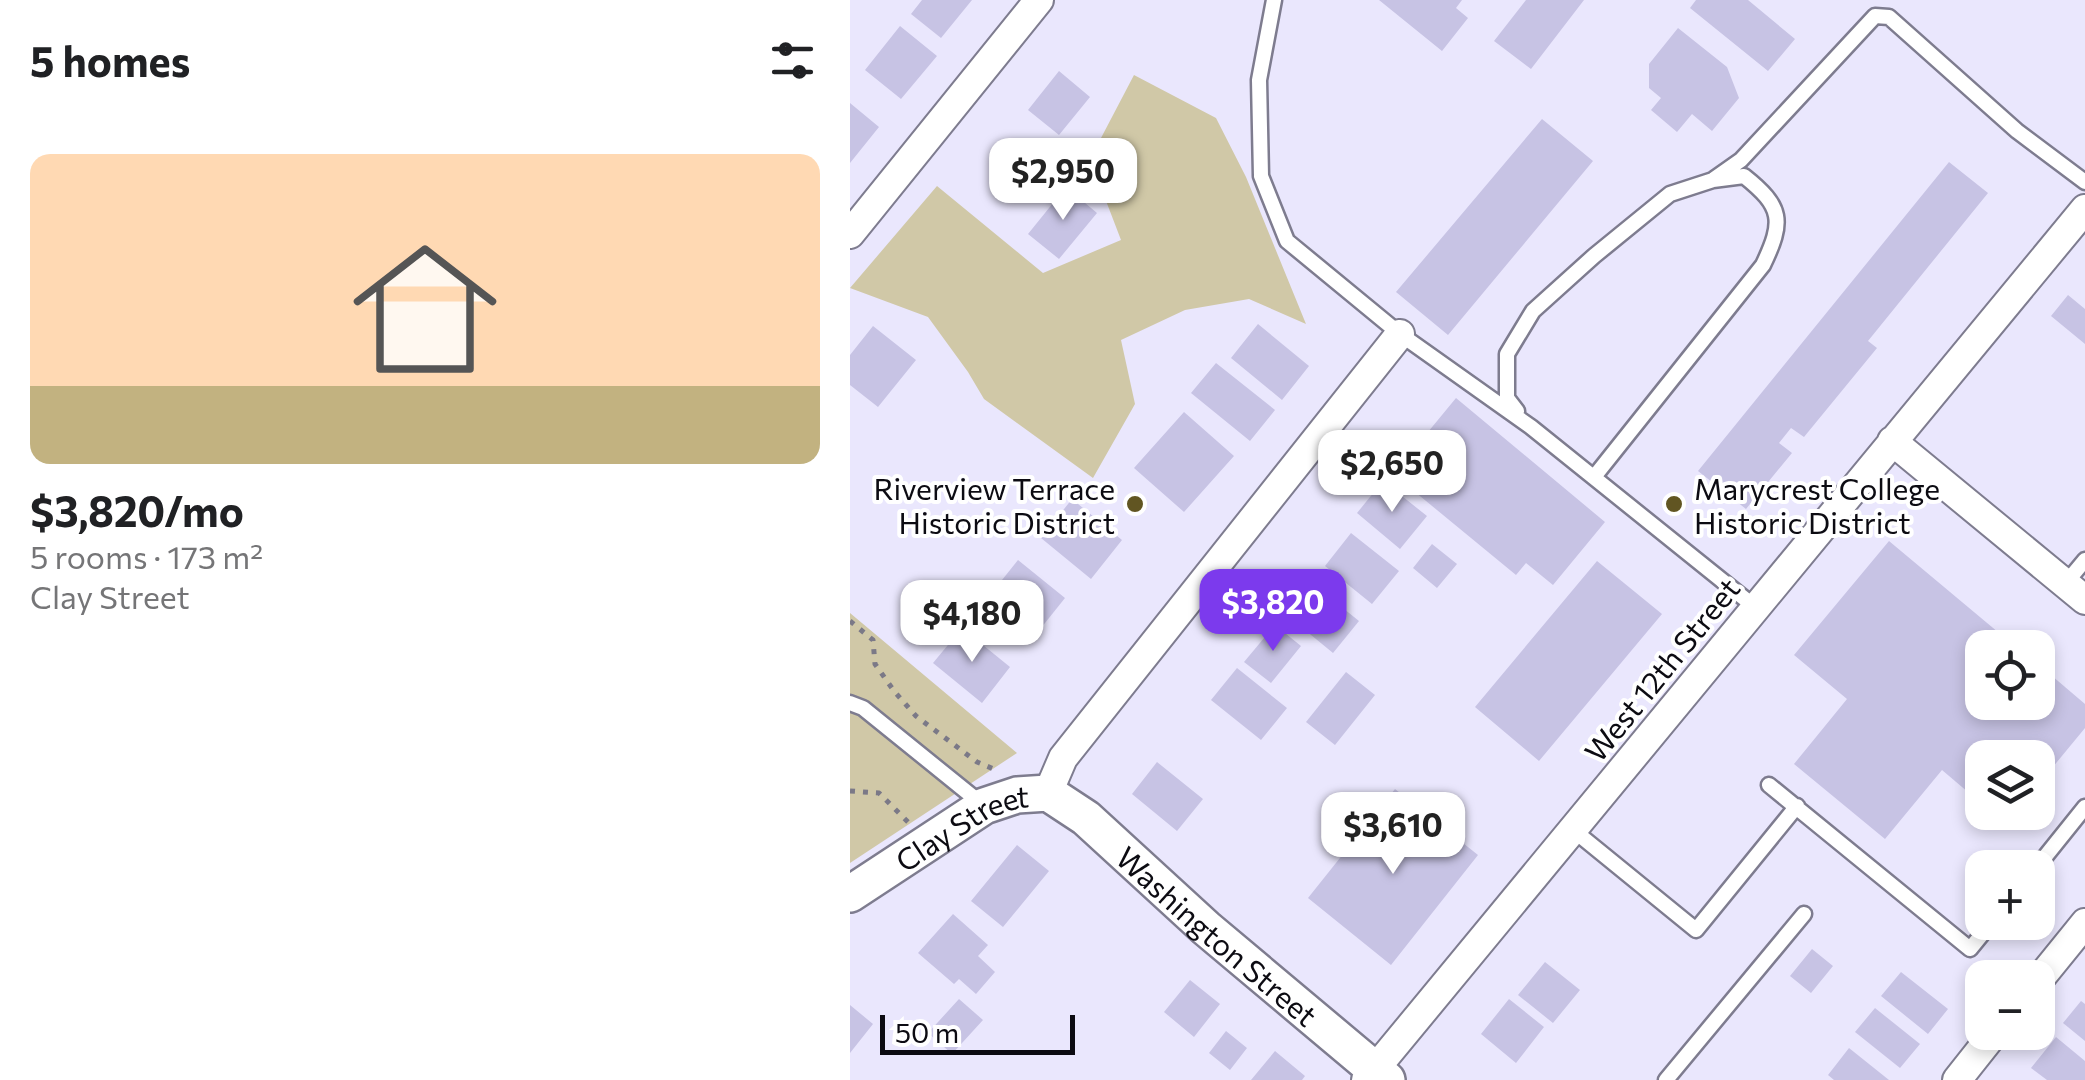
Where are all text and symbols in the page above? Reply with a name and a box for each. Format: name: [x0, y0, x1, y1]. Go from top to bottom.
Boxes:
icon: filters: [765, 33, 820, 88]
text: 5 homes: [30, 34, 190, 86]
pin: $2,950: [982, 138, 1144, 223]
text: $2,950: [1011, 150, 1115, 190]
icon: home: [335, 219, 515, 399]
pin: $2,650: [1311, 430, 1473, 515]
text: $2,650: [1340, 442, 1444, 482]
place label: Riverview Terrace Historic District: [873, 469, 1115, 540]
place label: Marycrest College Historic District: [1694, 469, 1940, 540]
text: $3,820/mo: [30, 484, 244, 536]
marker: Riverview Terrace Historic District: [1124, 493, 1146, 515]
marker: Marycrest College Historic District: [1663, 493, 1685, 515]
text: 5 rooms · 173 m²: [30, 536, 263, 576]
pin: $3,820: [1192, 569, 1354, 654]
street label: West 12th Street: [1576, 570, 1746, 768]
text: Clay Street: [30, 576, 190, 616]
pin: $4,180: [891, 580, 1053, 665]
text: $3,820: [1221, 581, 1325, 621]
text: $4,180: [922, 592, 1022, 632]
map controls: [1965, 630, 2055, 1050]
button: locate: [1965, 630, 2055, 720]
button: layers: [1965, 740, 2055, 830]
street label: Clay Street: [888, 776, 1030, 878]
pin: $3,610: [1312, 792, 1474, 877]
text: $3,610: [1343, 804, 1443, 844]
street label: Washington Street: [1110, 838, 1326, 1033]
button: +: [1965, 850, 2055, 940]
button: −: [1965, 960, 2055, 1050]
scale bar: [880, 1010, 1075, 1054]
text: 50 m: [895, 1015, 959, 1049]

